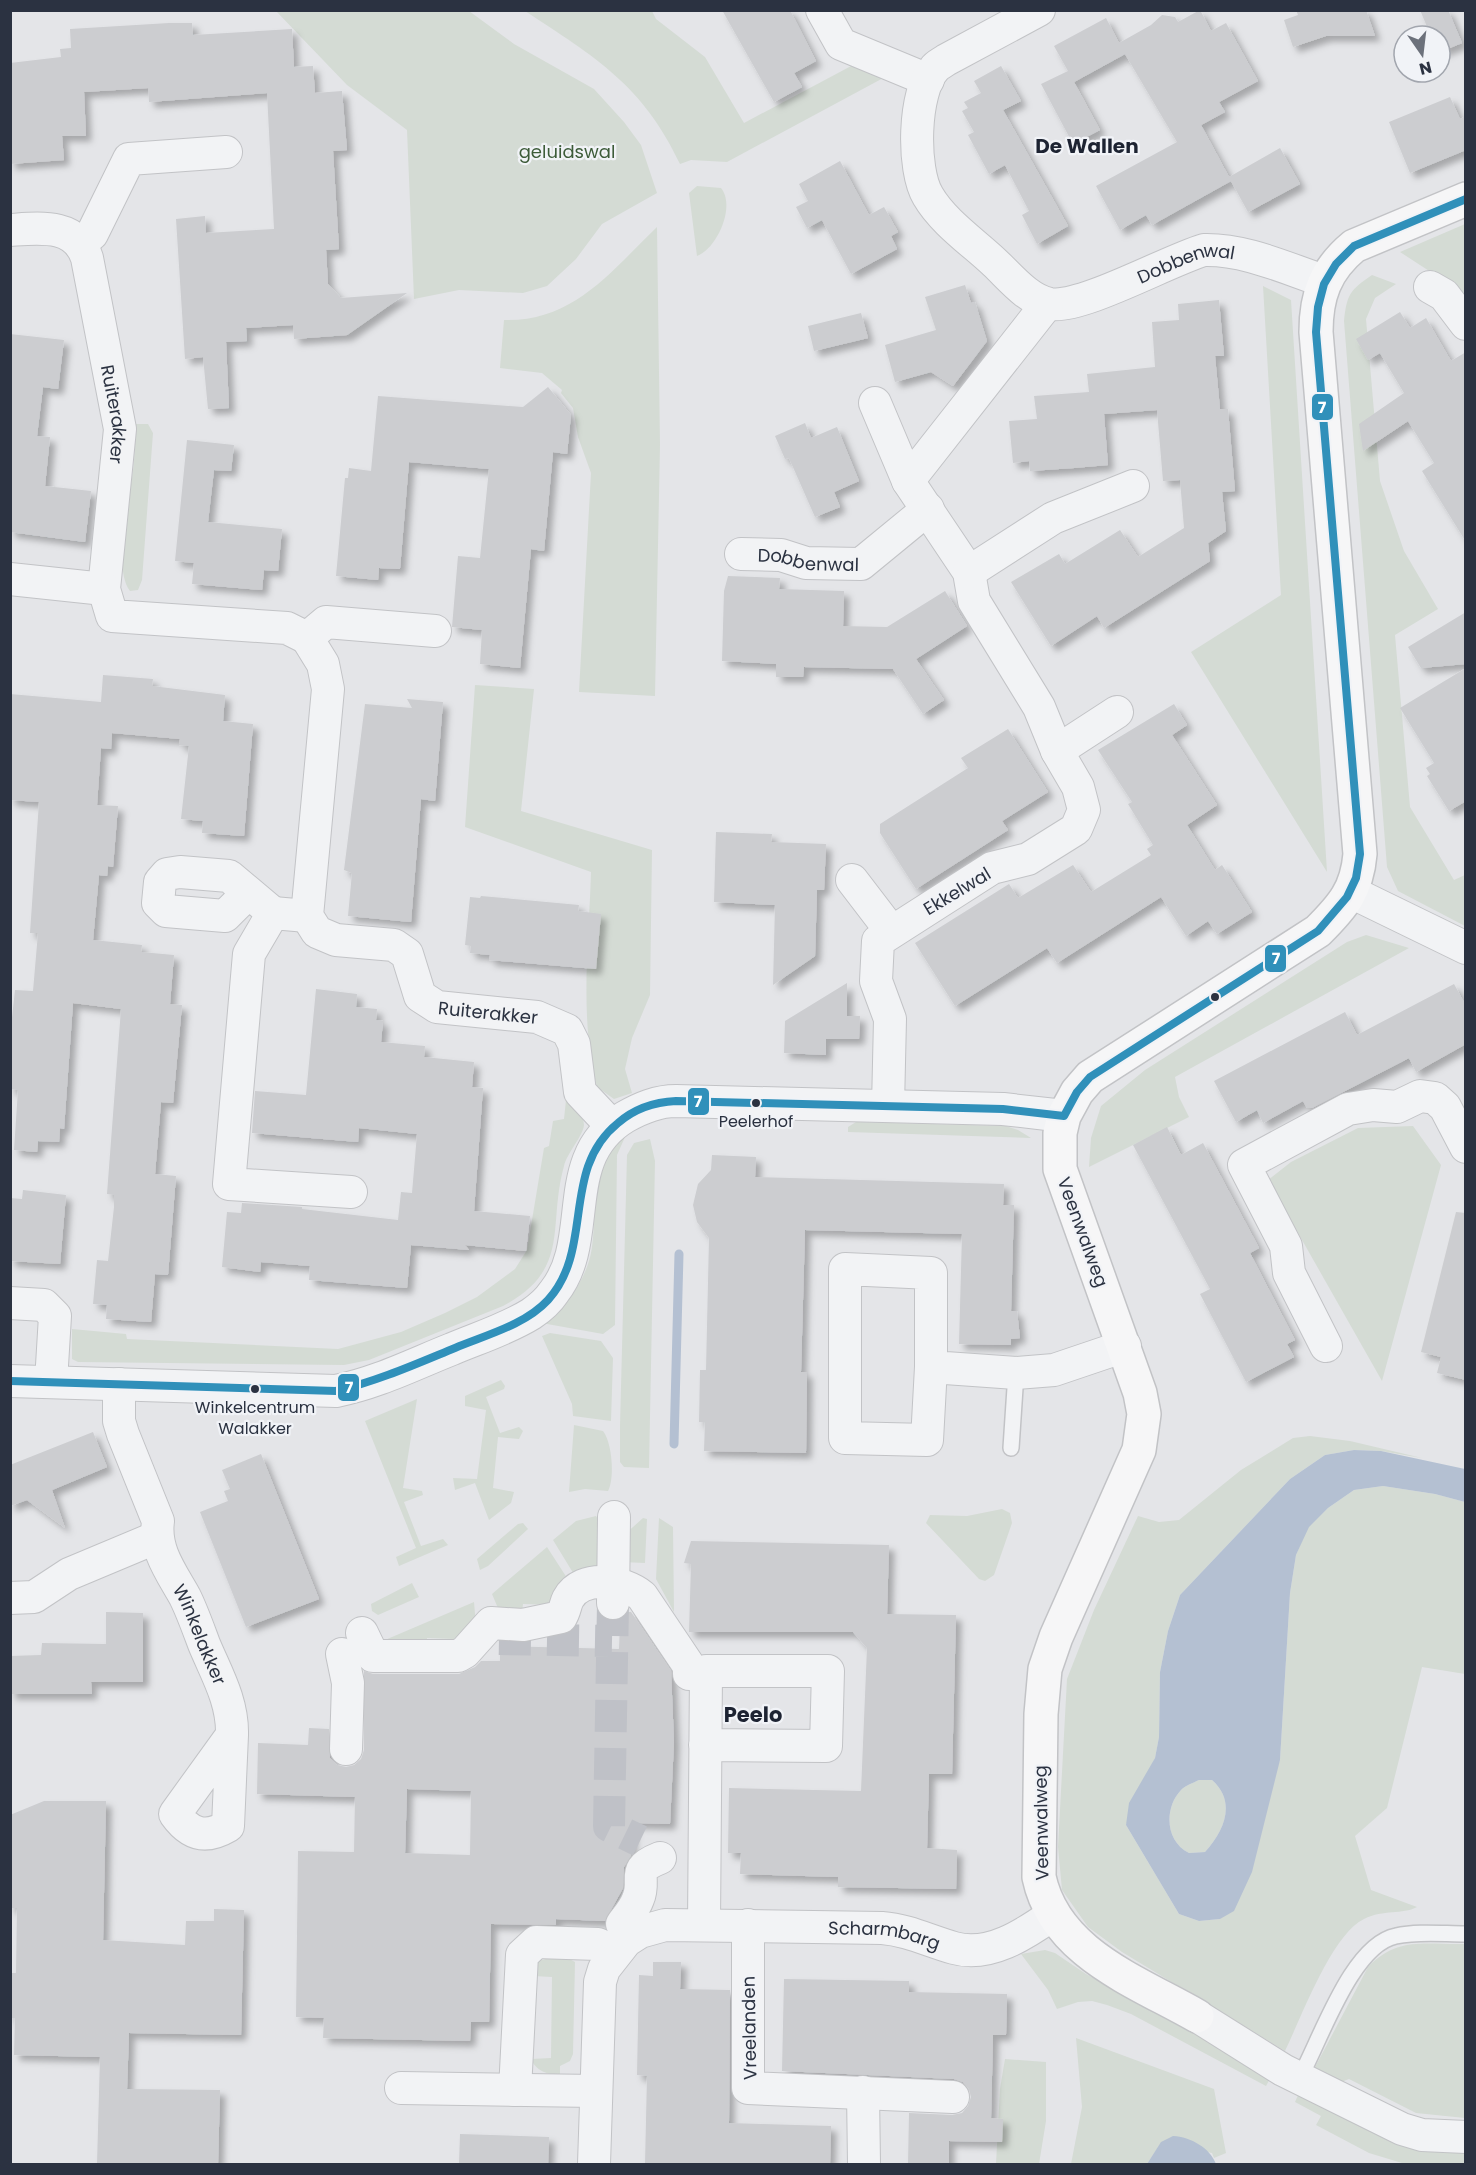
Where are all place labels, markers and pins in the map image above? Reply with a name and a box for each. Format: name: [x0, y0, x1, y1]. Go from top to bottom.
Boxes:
unlabelled marker: [1209, 991, 1221, 1003]
marker: Peelerhof: [750, 1097, 762, 1109]
place label: Peelerhof: [719, 1110, 793, 1133]
marker: Winkelcentrum Walakker: [249, 1383, 261, 1395]
place label: Winkelcentrum Walakker: [195, 1396, 315, 1440]

